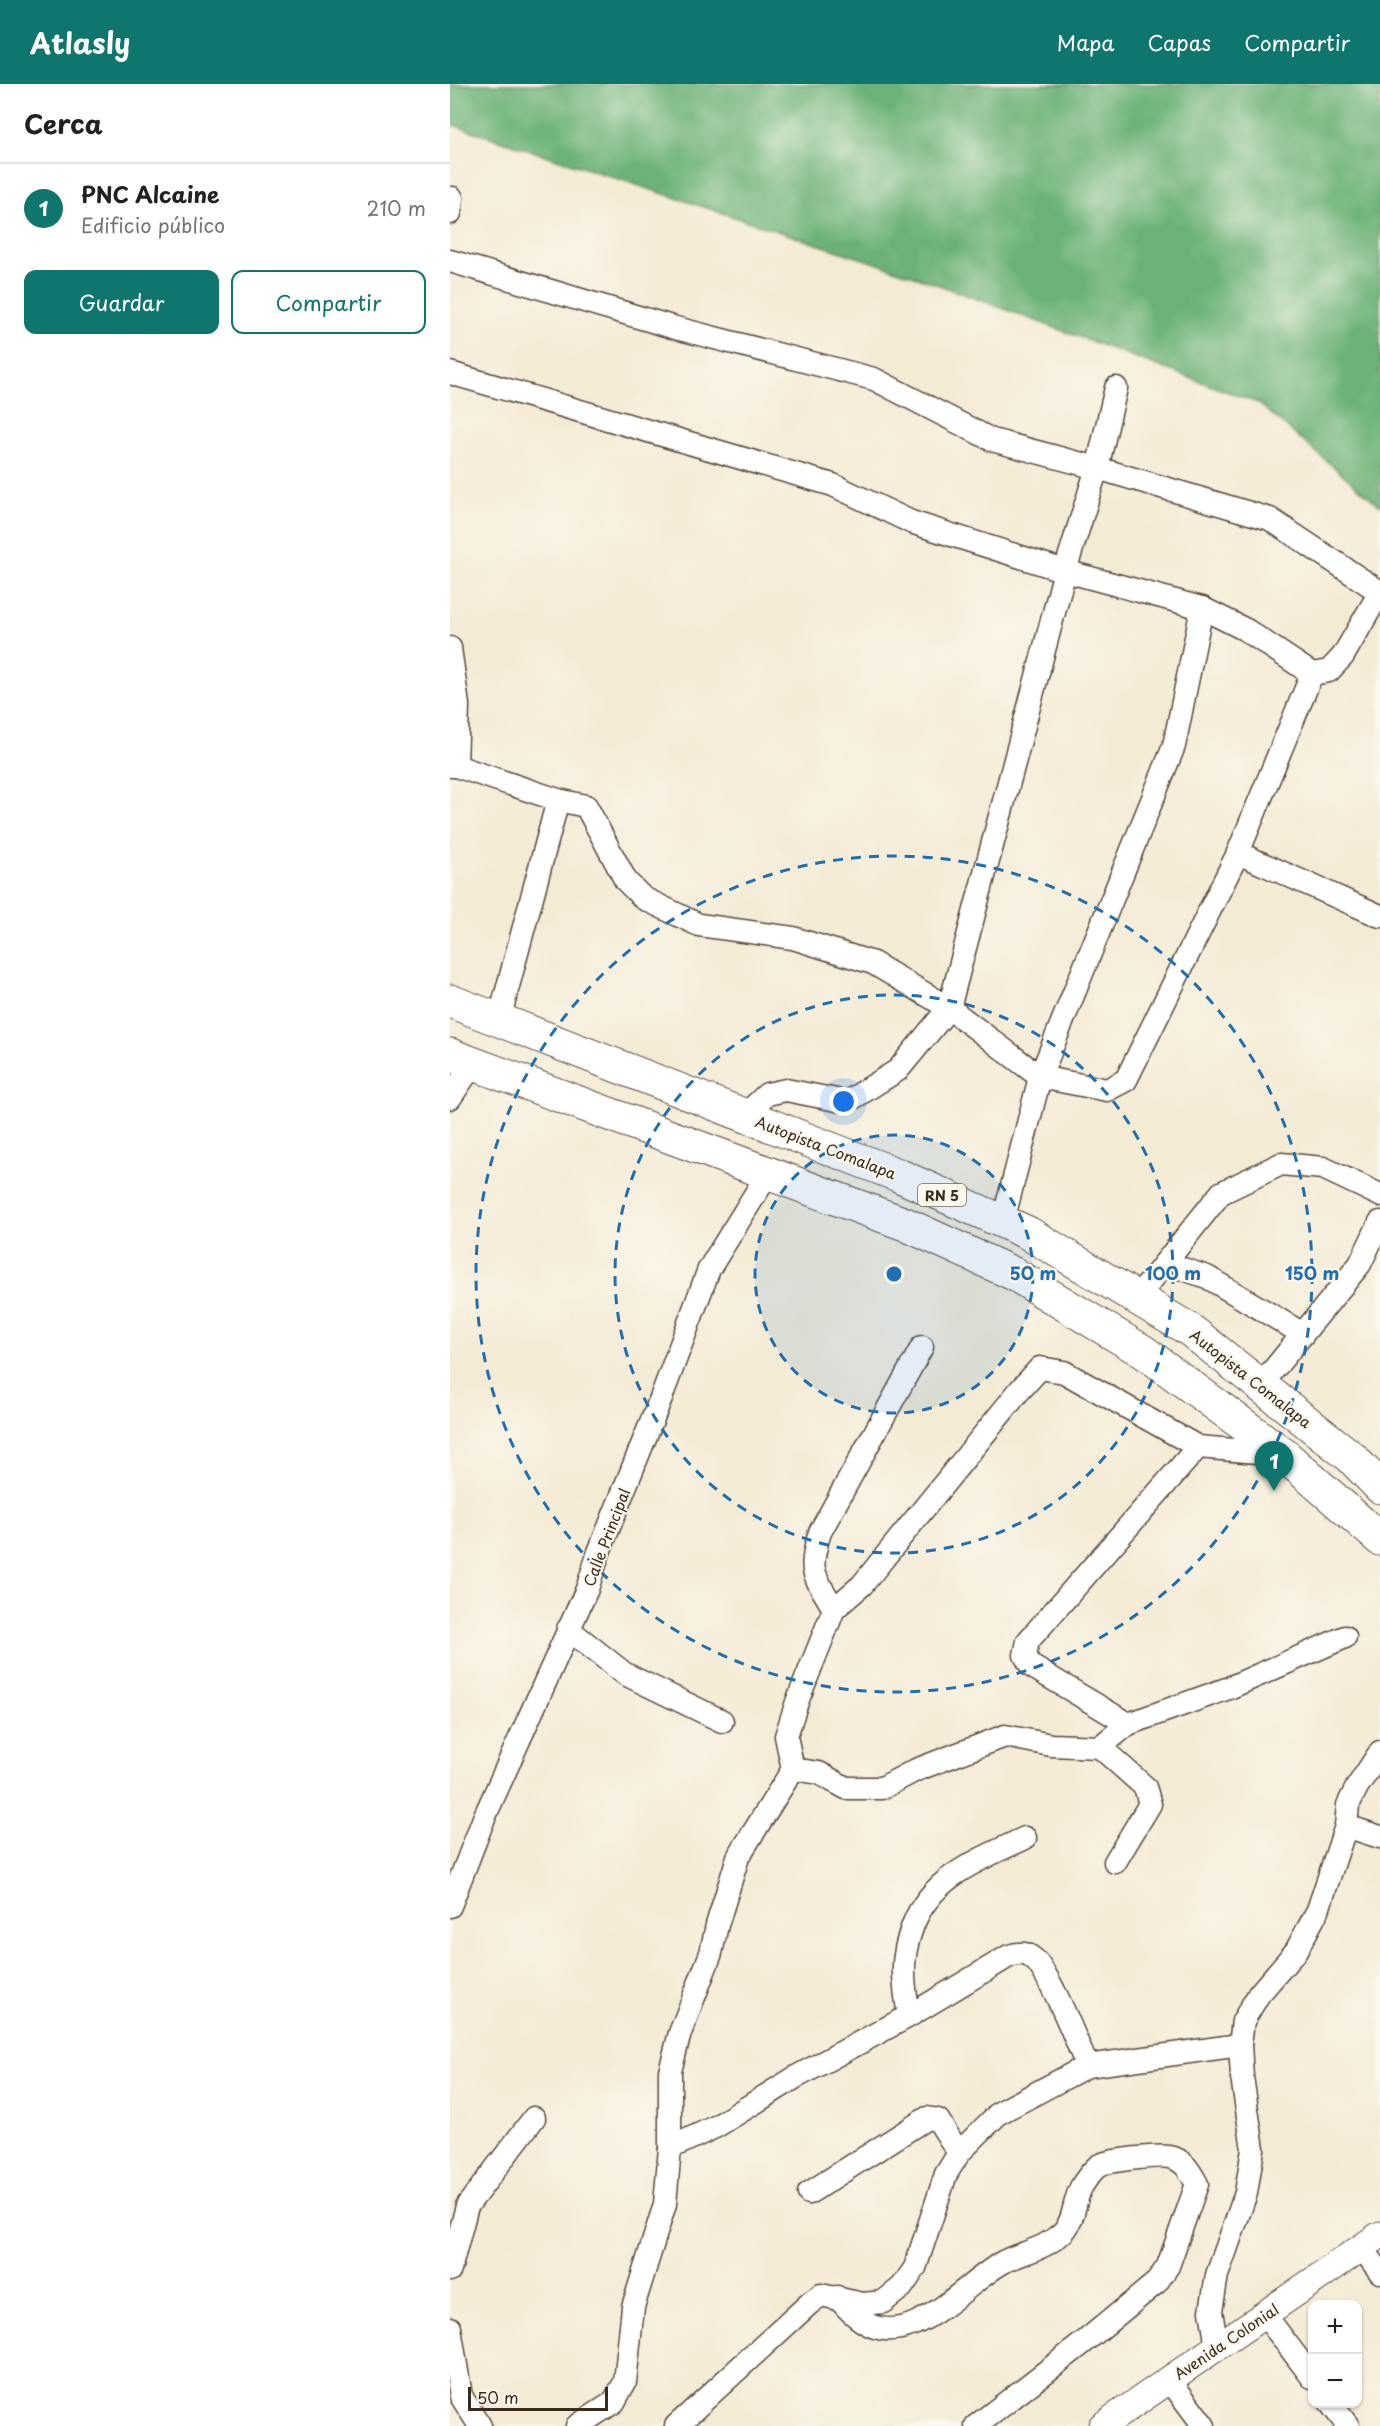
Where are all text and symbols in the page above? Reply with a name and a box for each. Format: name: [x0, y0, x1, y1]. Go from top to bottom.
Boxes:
text: Atlasly: [30, 21, 130, 64]
text: Mapa: [1057, 26, 1115, 58]
text: Capas: [1148, 26, 1211, 58]
text: Compartir: [1244, 26, 1350, 58]
text: Cerca: [24, 104, 103, 143]
text: PNC Alcaine: [81, 177, 220, 210]
text: 1: [39, 193, 48, 223]
text: 210 m: [367, 193, 426, 223]
text: Edificio público: [81, 210, 225, 240]
button: Guardar: [24, 270, 219, 334]
button: Compartir: [231, 270, 426, 334]
your location: [829, 1087, 858, 1116]
street label: Autopista Comalapa: [752, 1110, 901, 1185]
road number: RN 5: [918, 1184, 966, 1206]
text: 50 m: [1010, 1259, 1056, 1286]
text: 100 m: [1145, 1259, 1201, 1286]
text: 150 m: [1285, 1259, 1339, 1286]
centre of rings: [884, 1264, 904, 1284]
street label: Autopista Comalapa: [1185, 1323, 1318, 1433]
pin: 1: [1254, 1442, 1294, 1491]
street label: Calle Principal: [577, 1484, 635, 1590]
street label: Avenida Colonial: [1169, 2297, 1283, 2385]
map controls: [1308, 2300, 1362, 2408]
button: +: [1308, 2300, 1362, 2354]
button: −: [1308, 2354, 1362, 2408]
scale bar: [468, 2384, 608, 2412]
text: 50 m: [477, 2385, 518, 2409]

